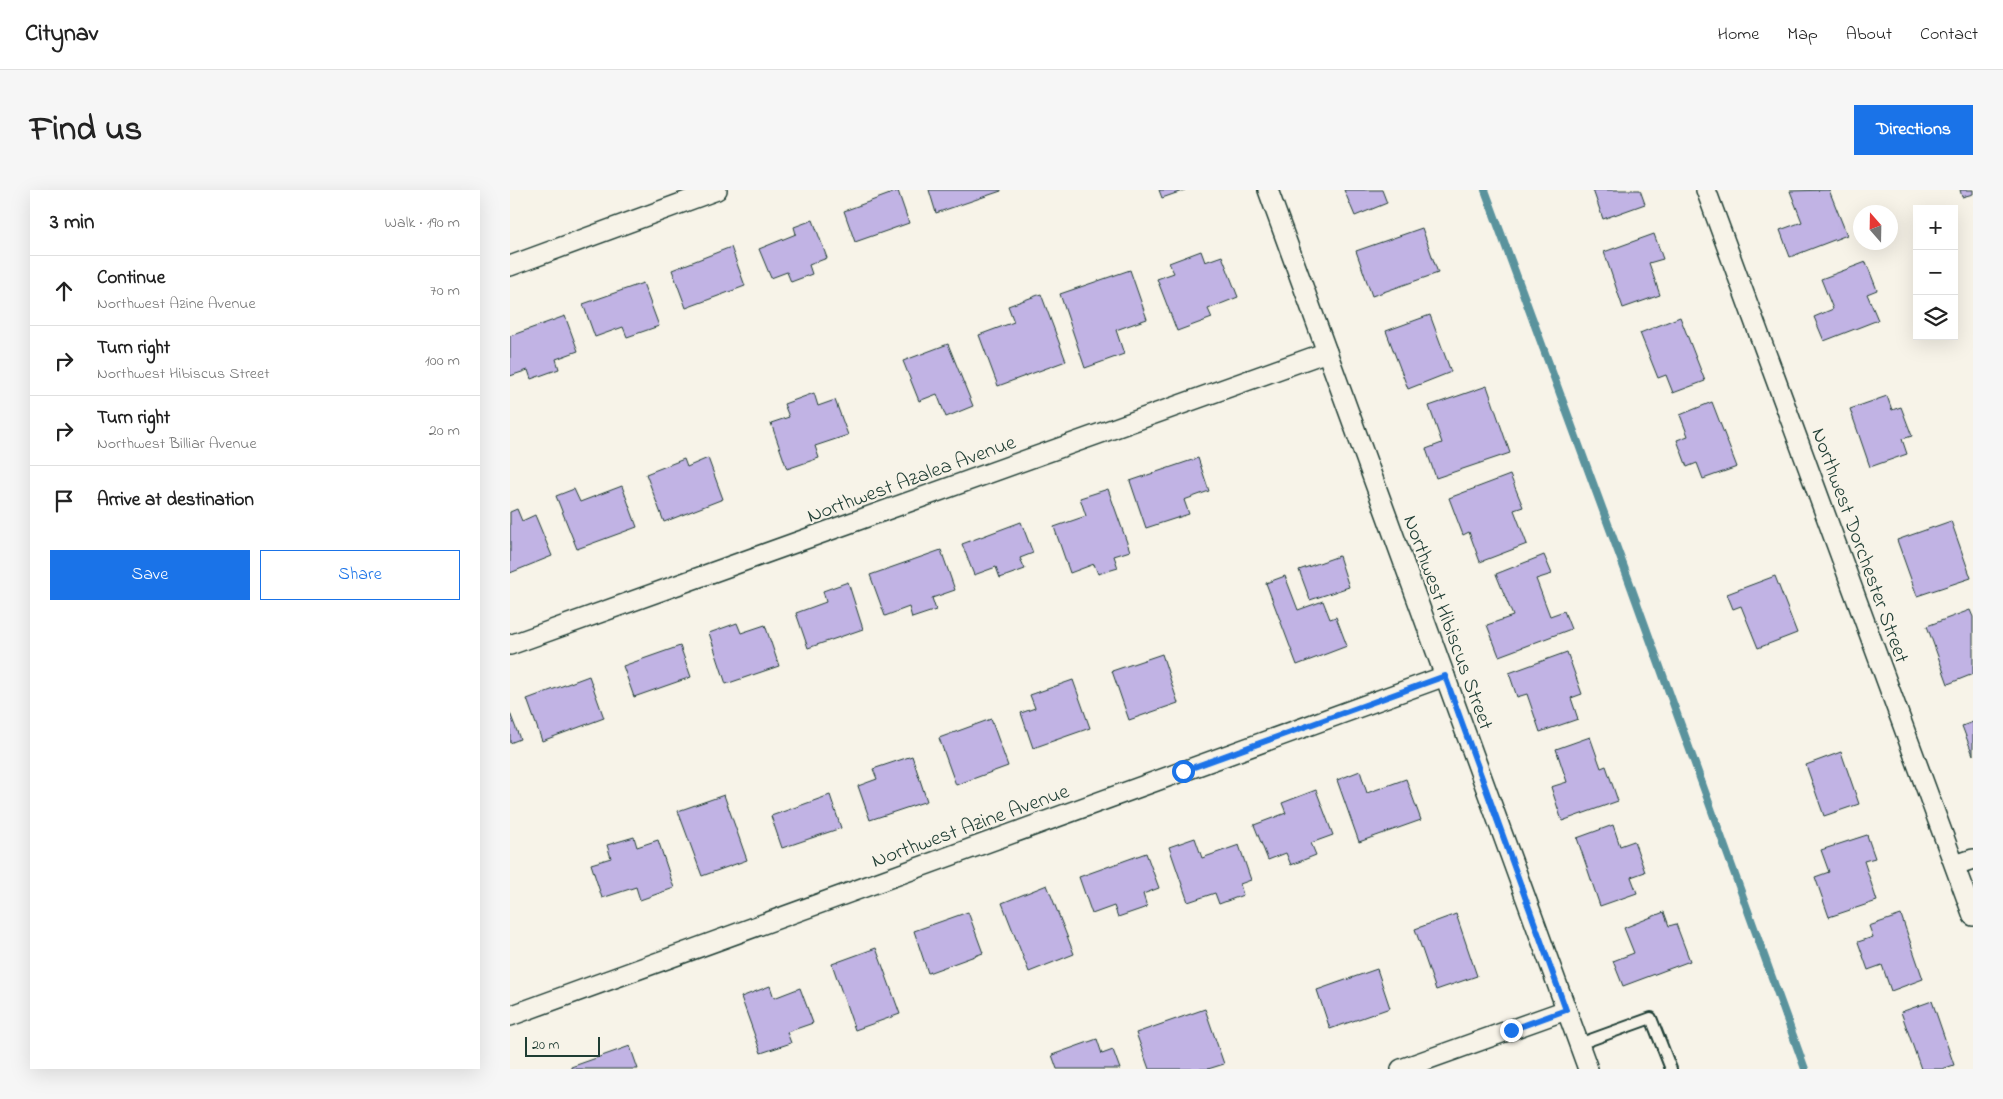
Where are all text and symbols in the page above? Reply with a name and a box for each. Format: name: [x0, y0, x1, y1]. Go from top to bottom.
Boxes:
text: Citynav: [25, 17, 98, 52]
text: Home: [1718, 22, 1759, 48]
text: Map: [1787, 22, 1818, 48]
text: About: [1846, 22, 1892, 48]
text: Contact: [1920, 22, 1978, 48]
text: Find us: [30, 105, 142, 156]
button: Directions: [1854, 105, 1973, 155]
north arrow: [1853, 205, 1898, 250]
map controls: [1913, 205, 1958, 340]
button: +: [1913, 205, 1958, 250]
text: 3 min: [50, 208, 94, 238]
text: Walk · 190 m: [385, 211, 460, 235]
button: −: [1913, 250, 1958, 295]
text: Continue: [97, 265, 165, 292]
icon: ahead: [50, 277, 78, 305]
text: 70 m: [430, 279, 460, 303]
text: Northwest Azine Avenue: [97, 292, 256, 316]
button: layers: [1913, 295, 1958, 340]
text: Turn right: [97, 335, 170, 362]
icon: right: [50, 347, 78, 375]
text: 100 m: [425, 349, 460, 373]
text: Northwest Hibiscus Street: [97, 362, 270, 386]
text: Turn right: [97, 405, 170, 432]
icon: right: [50, 417, 78, 445]
text: 20 m: [429, 419, 460, 443]
street label: Northwest Dorchester Street: [1803, 424, 1916, 667]
street label: Northwest Azalea Avenue: [803, 428, 1021, 532]
text: Northwest Billiar Avenue: [97, 432, 257, 456]
icon: arrive: [50, 487, 78, 515]
text: Arrive at destination: [97, 487, 254, 514]
street label: Northwest Hibiscus Street: [1394, 511, 1500, 734]
button: Save: [50, 550, 250, 600]
button: Share: [260, 550, 460, 600]
route start: [1172, 760, 1195, 783]
street label: Northwest Azine Avenue: [868, 777, 1074, 877]
route end: [1500, 1019, 1523, 1042]
scale bar: [525, 1034, 600, 1057]
text: 20 m: [532, 1035, 559, 1056]

